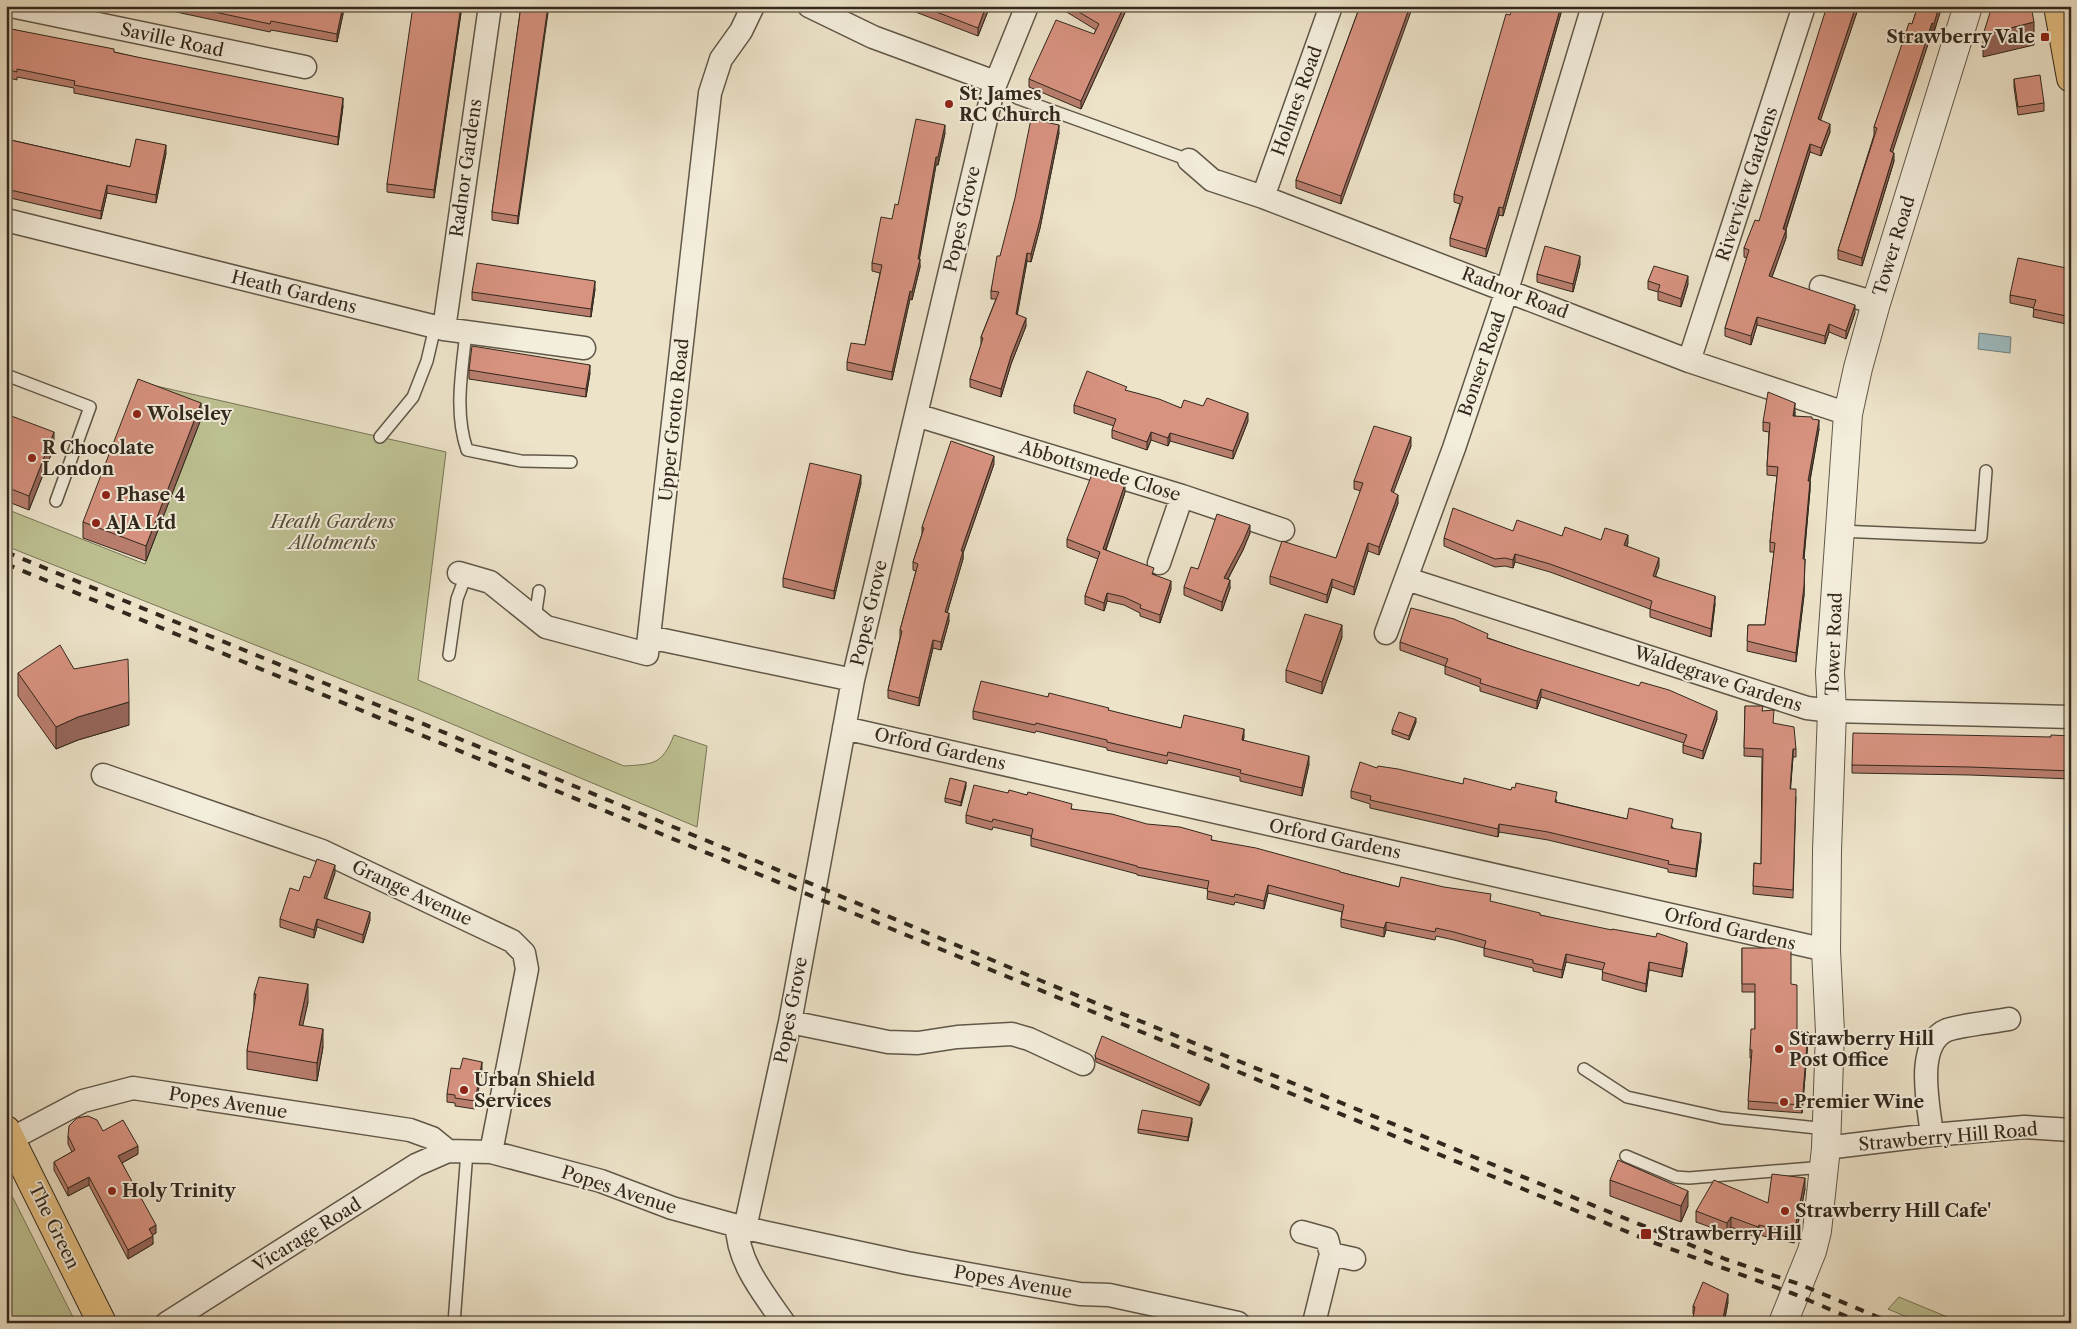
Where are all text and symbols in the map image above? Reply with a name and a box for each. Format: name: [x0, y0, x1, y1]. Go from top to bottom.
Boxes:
street label: Saville Road: [118, 18, 226, 62]
place label: Strawberry Vale: [1886, 26, 2035, 48]
marker: Strawberry Vale: [2039, 31, 2051, 43]
street label: Holmes Road: [1267, 43, 1327, 159]
place label: St. James RC Church: [959, 83, 1062, 126]
street label: Radnor Gardens: [445, 97, 487, 239]
marker: St. James RC Church: [943, 98, 955, 110]
street label: Riverview Gardens: [1712, 104, 1782, 264]
street label: Popes Grove: [939, 164, 985, 274]
street label: Tower Road: [1868, 193, 1920, 299]
street label: Radnor Road: [1459, 263, 1571, 323]
street label: Heath Gardens: [229, 266, 359, 318]
street label: Bonser Road: [1454, 309, 1510, 419]
street label: Upper Grotto Road: [655, 337, 694, 503]
place label: Wolseley: [146, 403, 233, 425]
marker: Wolseley: [131, 408, 143, 420]
street label: Abbottsmede Close: [1016, 436, 1183, 506]
place label: R Chocolate London: [42, 437, 154, 480]
marker: R Chocolate London: [26, 452, 38, 464]
place label: Phase 4: [116, 484, 185, 506]
marker: Phase 4: [100, 489, 112, 501]
park label: Heath Gardens Allotments: [269, 511, 395, 554]
place label: AJA Ltd: [105, 512, 176, 534]
marker: AJA Ltd: [90, 517, 102, 529]
street label: Popes Grove: [846, 558, 892, 668]
street label: Tower Road: [1821, 592, 1847, 696]
street label: Waldegrave Gardens: [1630, 641, 1805, 717]
street label: Orford Gardens: [872, 723, 1008, 775]
street label: Orford Gardens: [1267, 814, 1403, 864]
street label: Grange Avenue: [348, 855, 476, 931]
street label: Orford Gardens: [1662, 903, 1798, 955]
street label: Popes Grove: [770, 955, 812, 1065]
place label: Strawberry Hill Post Office: [1789, 1028, 1934, 1071]
marker: Strawberry Hill Post Office: [1773, 1043, 1785, 1055]
place label: Urban Shield Services: [474, 1069, 595, 1112]
street label: Popes Avenue: [167, 1083, 289, 1123]
marker: Urban Shield Services: [458, 1084, 470, 1096]
place label: Premier Wine: [1794, 1091, 1924, 1113]
marker: Premier Wine: [1778, 1096, 1790, 1108]
street label: Strawberry Hill Road: [1857, 1118, 2039, 1156]
street label: Popes Avenue: [559, 1161, 679, 1219]
street label: The Green: [24, 1179, 84, 1273]
place label: Holy Trinity: [122, 1180, 236, 1202]
marker: Holy Trinity: [106, 1185, 118, 1197]
street label: Vicarage Road: [248, 1193, 365, 1278]
place label: Strawberry Hill Cafe': [1795, 1200, 1991, 1222]
marker: Strawberry Hill Cafe': [1779, 1205, 1791, 1217]
place label: Strawberry Hill: [1657, 1223, 1802, 1245]
marker: Strawberry Hill: [1639, 1227, 1653, 1241]
street label: Popes Avenue: [952, 1261, 1074, 1303]

